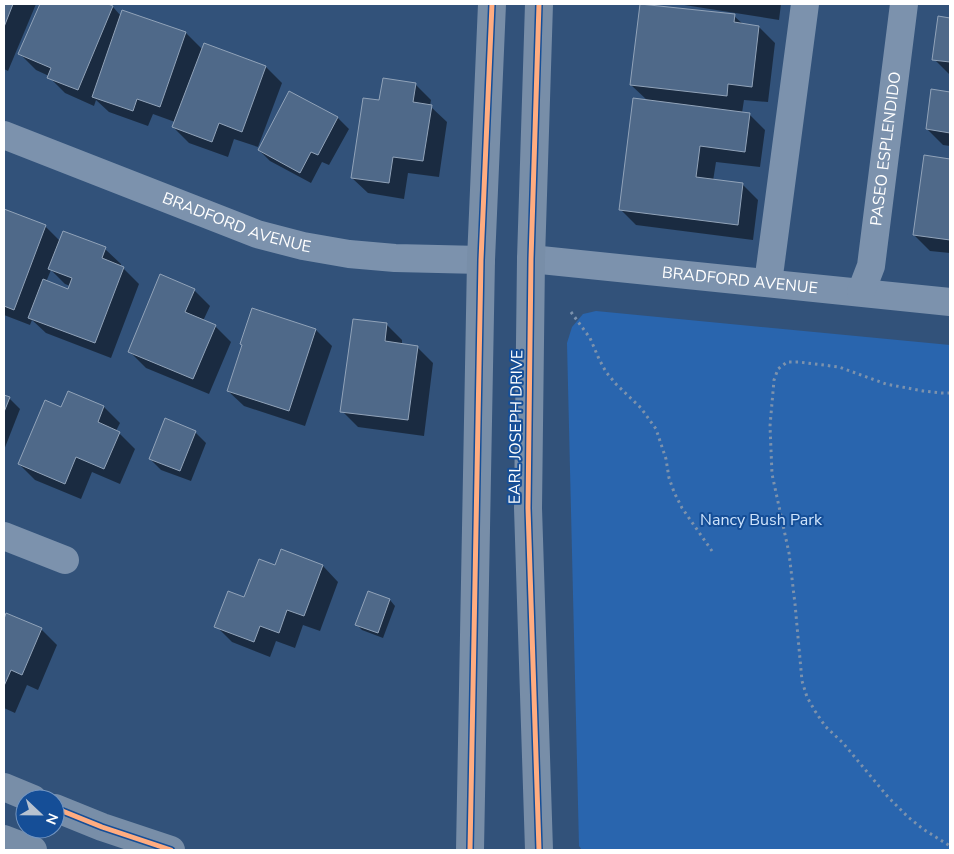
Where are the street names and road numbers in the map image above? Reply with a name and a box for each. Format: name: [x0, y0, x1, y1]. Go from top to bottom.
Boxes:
street label: PASEO ESPLENDIDO: [865, 70, 906, 227]
street label: BRADFORD AVENUE: [159, 187, 313, 258]
street label: BRADFORD AVENUE: [661, 262, 819, 299]
street label: EARL JOSEPH DRIVE: [504, 350, 528, 504]

